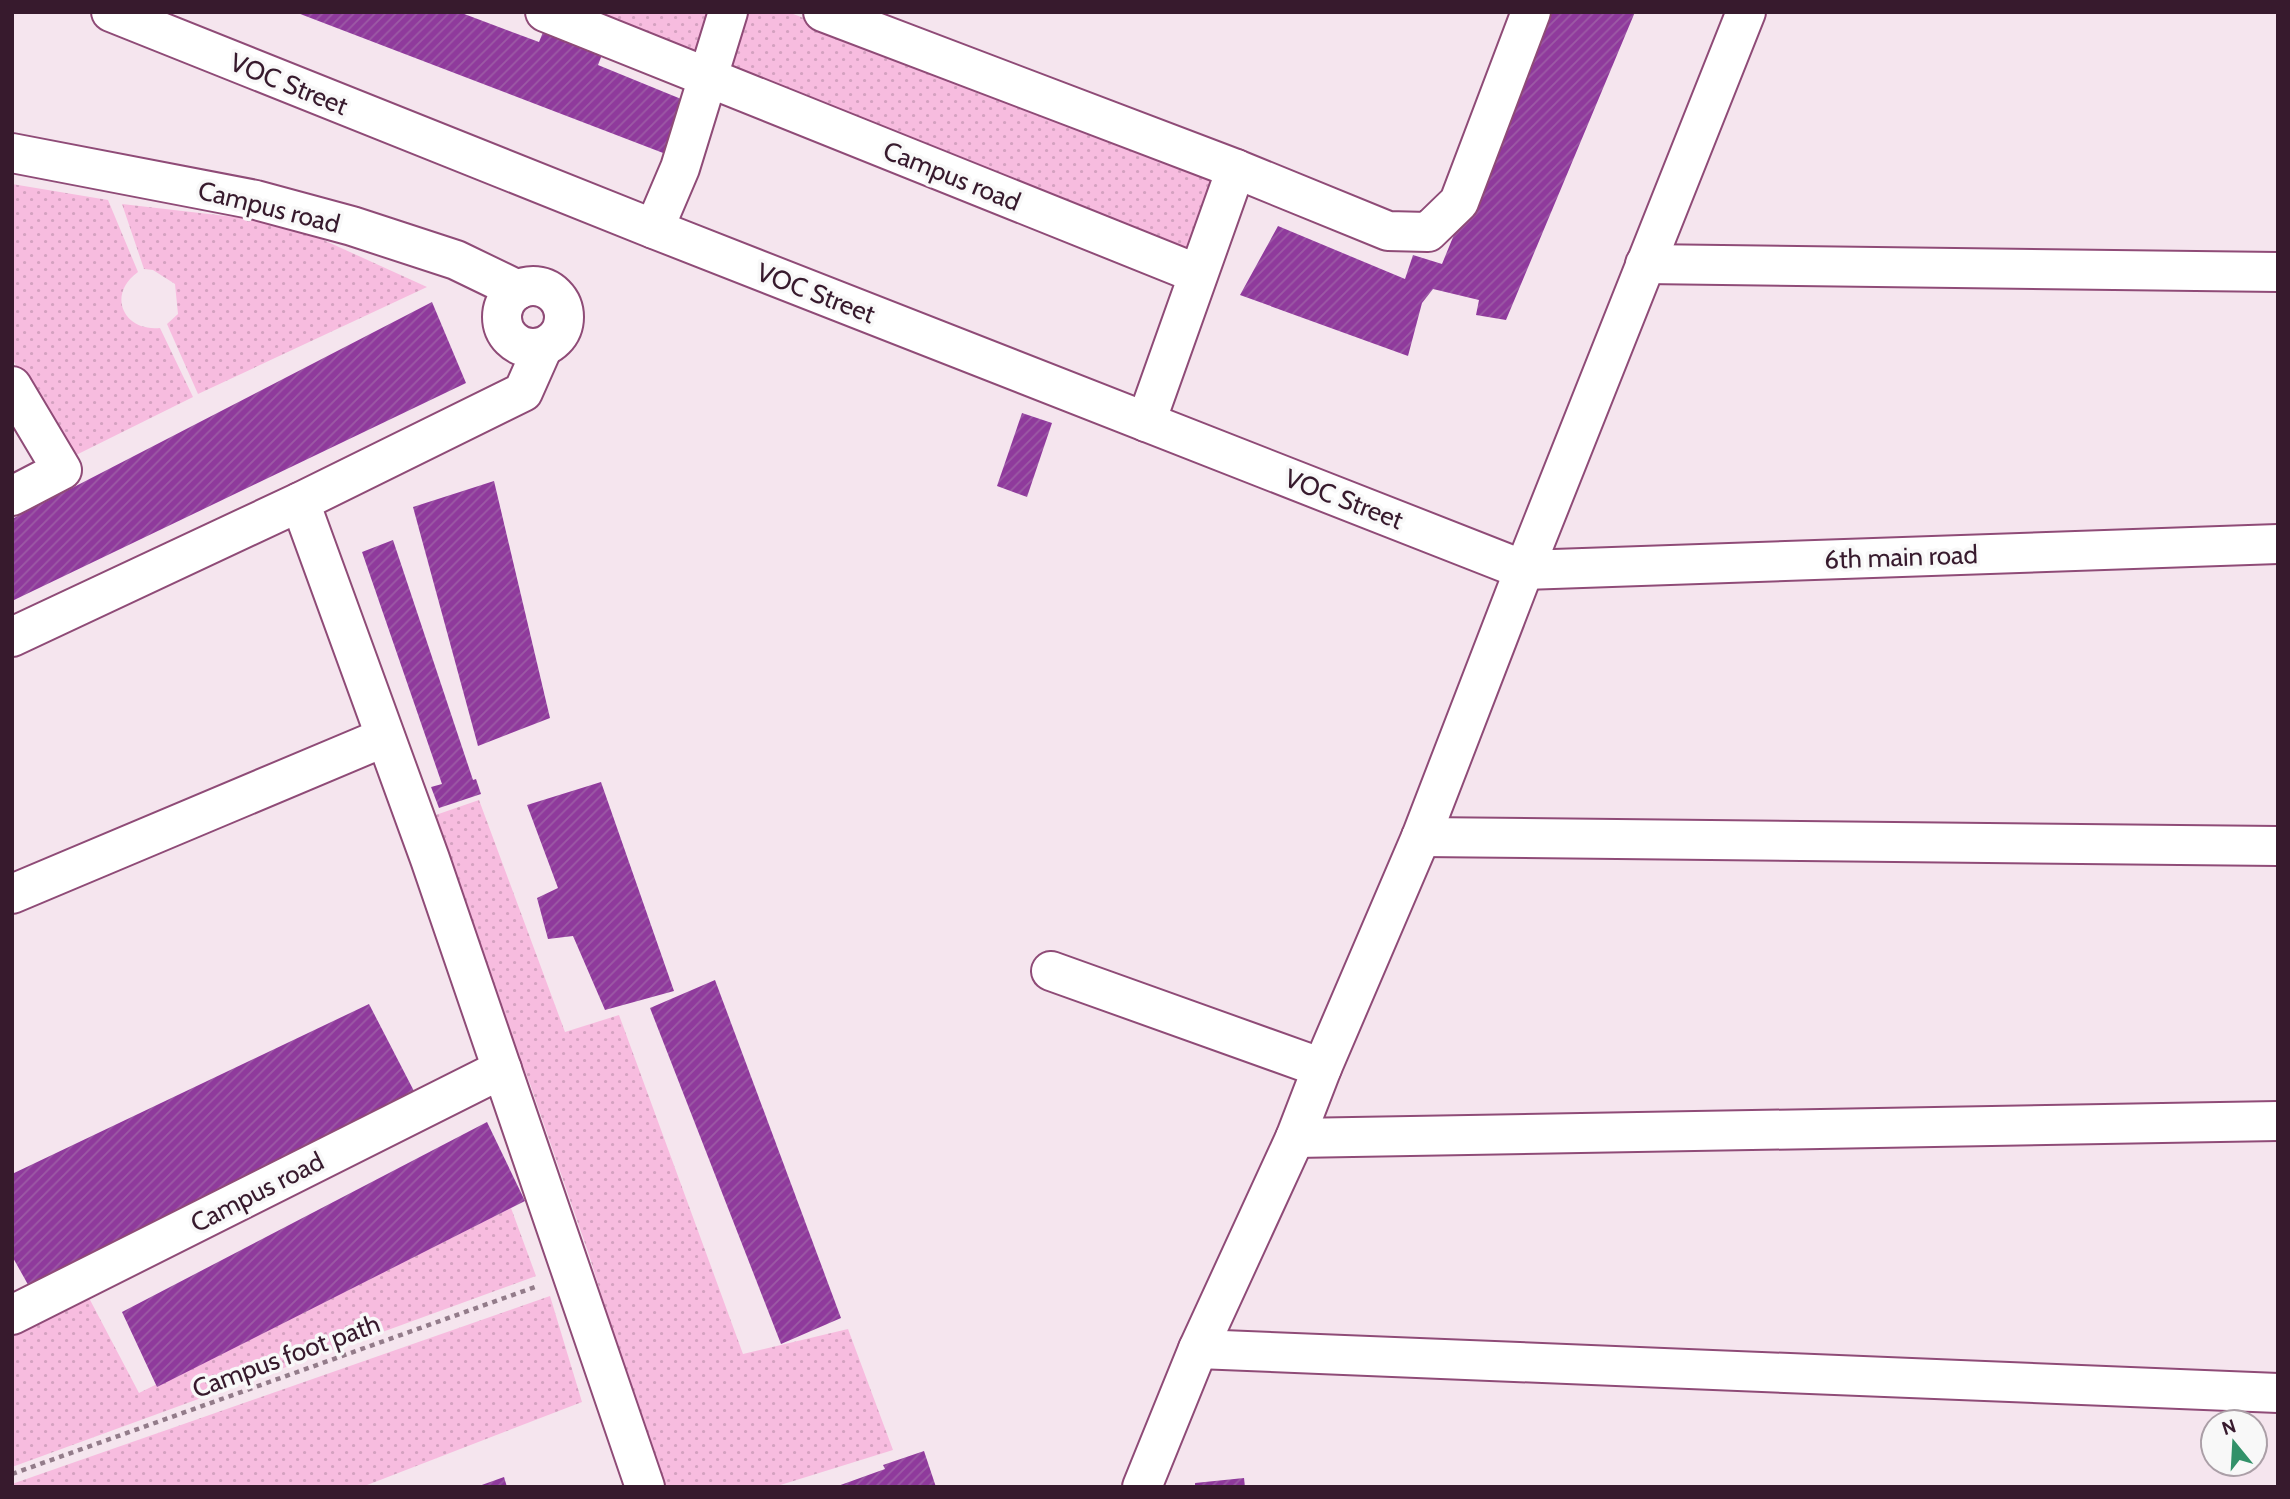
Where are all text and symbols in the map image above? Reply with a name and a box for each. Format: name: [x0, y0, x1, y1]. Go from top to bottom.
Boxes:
street label: VOC Street: [225, 46, 353, 122]
street label: Campus road: [879, 134, 1025, 218]
street label: Campus road: [195, 174, 343, 240]
street label: VOC Street: [752, 256, 880, 330]
street label: VOC Street: [1280, 462, 1408, 536]
street label: 6th main road: [1824, 538, 1978, 576]
street label: Campus road: [185, 1145, 329, 1239]
street label: Campus foot path: [188, 1307, 384, 1405]
north arrow: [2199, 1408, 2269, 1478]
text: N: [2219, 1414, 2239, 1440]

